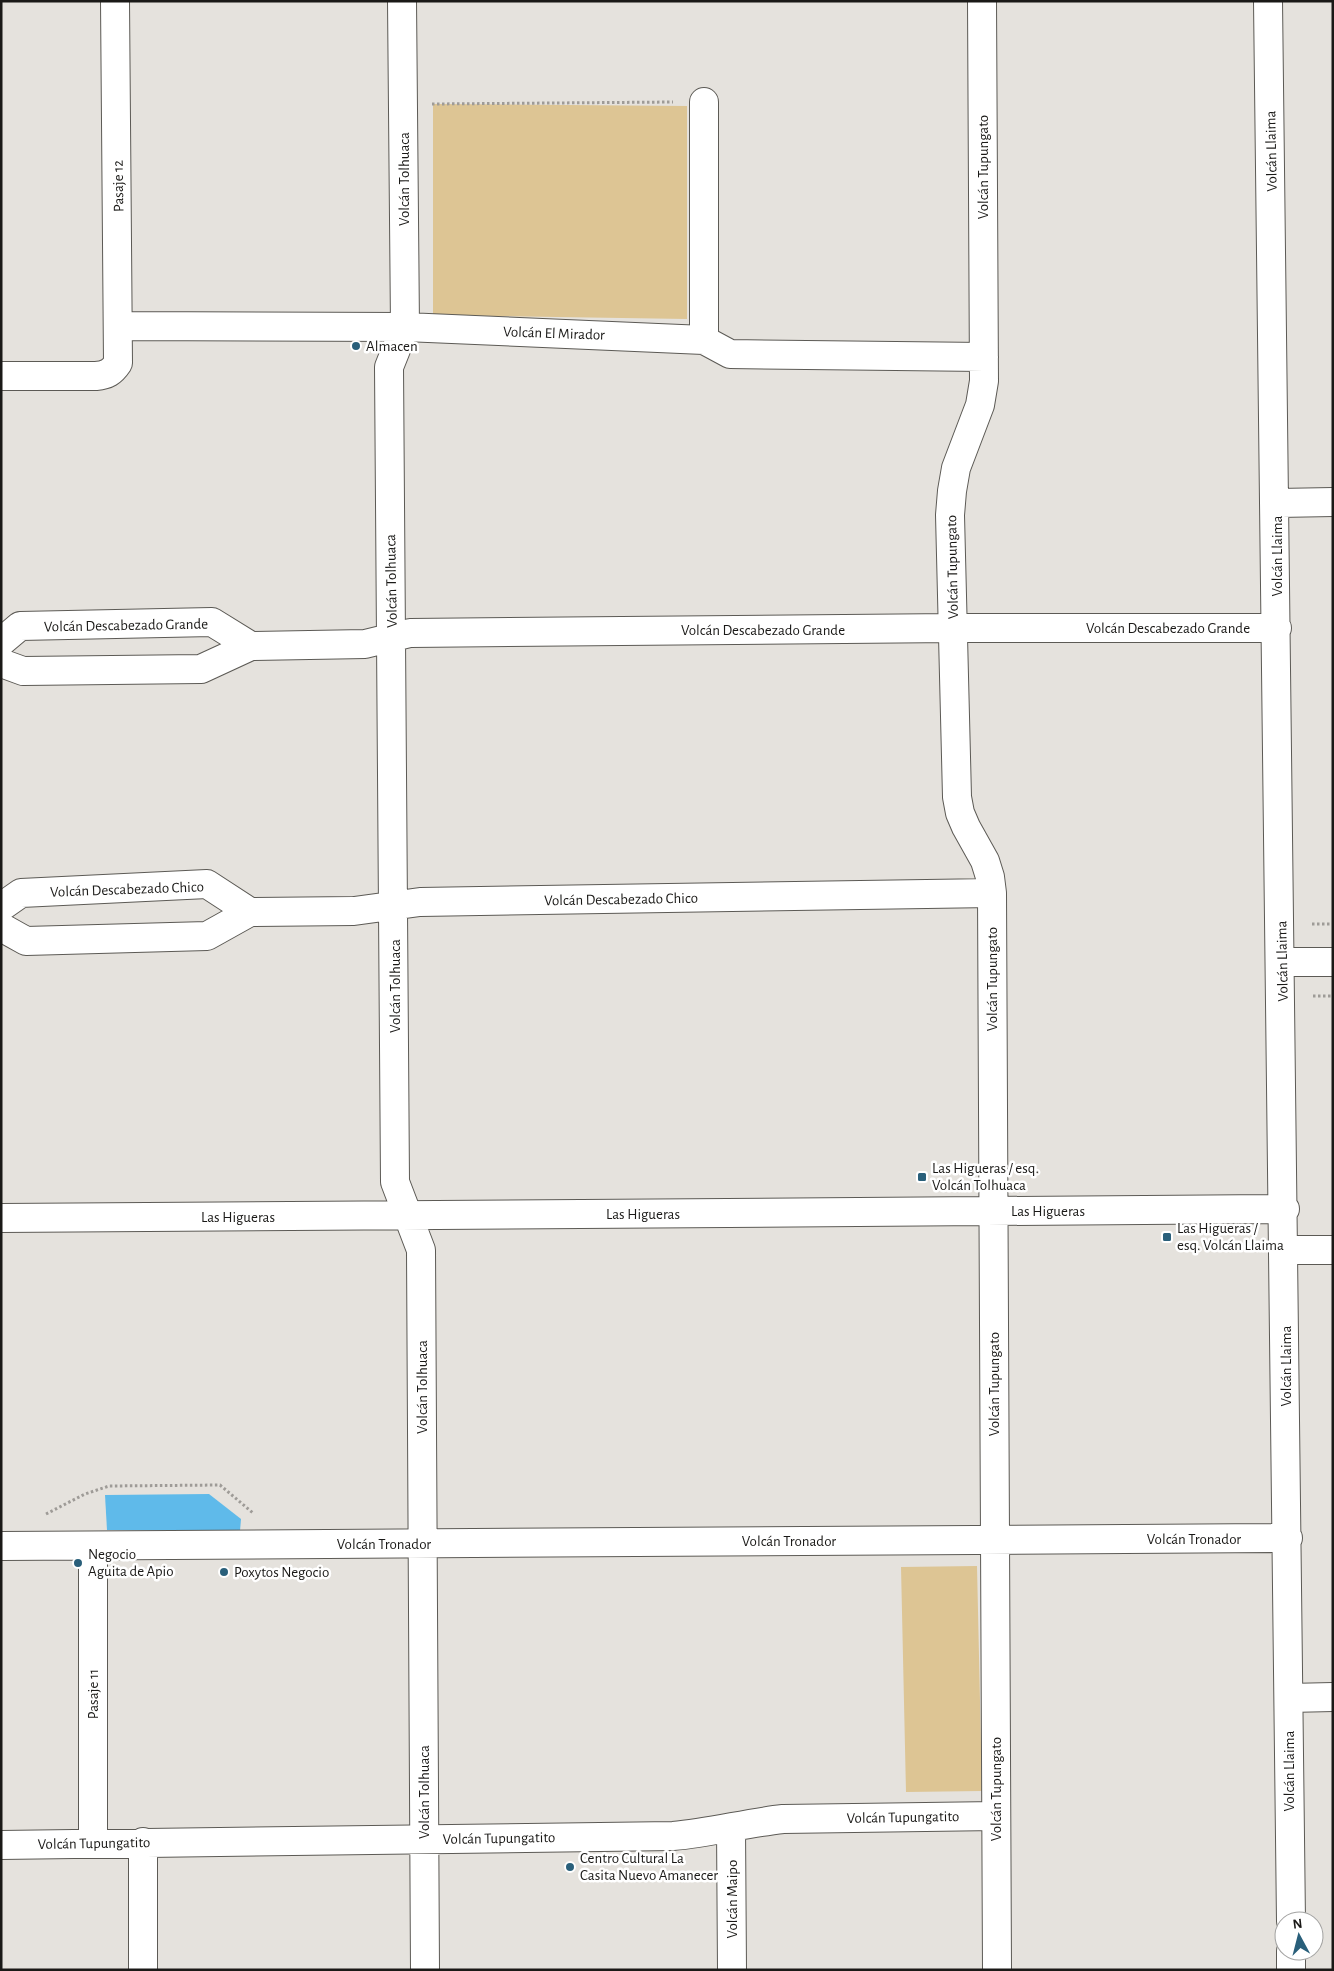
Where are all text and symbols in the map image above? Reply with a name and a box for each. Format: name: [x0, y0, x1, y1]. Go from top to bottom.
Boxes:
street label: Volcán Llaima: [1263, 110, 1280, 192]
street label: Volcán Tupungato: [976, 115, 991, 219]
street label: Volcán Tolhuaca: [397, 132, 412, 226]
street label: Pasaje 12: [111, 160, 126, 212]
street label: Volcán El Mirador: [503, 324, 605, 343]
place label: Almacen: [366, 339, 418, 354]
marker: Almacen: [350, 340, 362, 352]
street label: Volcán Tupungato: [944, 515, 961, 619]
street label: Volcán Llaima: [1270, 515, 1285, 596]
street label: Volcán Tolhuaca: [383, 534, 400, 628]
street label: Volcán Descabezado Grande: [44, 617, 208, 634]
street label: Volcán Descabezado Grande: [1086, 621, 1250, 636]
street label: Volcán Descabezado Grande: [681, 623, 845, 638]
street label: Volcán Descabezado Chico: [50, 879, 204, 900]
street label: Volcán Descabezado Chico: [544, 891, 698, 908]
street label: Volcán Llaima: [1274, 920, 1291, 1002]
street label: Volcán Tupungato: [985, 927, 1000, 1031]
street label: Volcán Tolhuaca: [388, 939, 403, 1033]
place label: Las Higueras / esq. Volcán Tolhuaca: [932, 1161, 1039, 1193]
marker: Las Higueras / esq. Volcán Tolhuaca: [916, 1171, 928, 1183]
street label: Las Higueras: [1011, 1204, 1085, 1219]
street label: Las Higueras: [606, 1207, 680, 1222]
street label: Las Higueras: [201, 1210, 275, 1225]
place label: Las Higueras / esq. Volcán Llaima: [1177, 1221, 1284, 1253]
marker: Las Higueras / esq. Volcán Llaima: [1161, 1231, 1173, 1243]
street label: Volcán Llaima: [1279, 1325, 1294, 1406]
street label: Volcán Tupungato: [987, 1332, 1002, 1436]
street label: Volcán Tolhuaca: [415, 1340, 430, 1434]
street label: Volcán Tronador: [1147, 1532, 1241, 1547]
street label: Volcán Tronador: [742, 1534, 836, 1549]
street label: Volcán Tronador: [337, 1537, 431, 1552]
place label: Negocio Aguita de Apio: [88, 1547, 174, 1579]
marker: Negocio Aguita de Apio: [72, 1557, 84, 1569]
place label: Poxytos Negocio: [234, 1565, 329, 1580]
marker: Poxytos Negocio: [218, 1566, 230, 1578]
street label: Pasaje 11: [86, 1669, 101, 1719]
street label: Volcán Llaima: [1282, 1730, 1297, 1811]
street label: Volcán Tupungato: [989, 1737, 1004, 1841]
street label: Volcán Tolhuaca: [417, 1745, 432, 1839]
street label: Volcán Tupungatito: [847, 1809, 959, 1826]
street label: Volcán Tupungatito: [443, 1830, 555, 1847]
street label: Volcán Tupungatito: [38, 1835, 150, 1852]
place label: Centro Cultural La Casita Nuevo Amanecer: [580, 1851, 718, 1883]
street label: Volcán Maipo: [725, 1860, 740, 1938]
marker: Centro Cultural La Casita Nuevo Amanecer: [564, 1861, 576, 1873]
north arrow: [1274, 1911, 1324, 1961]
text: N: [1292, 1917, 1303, 1932]

